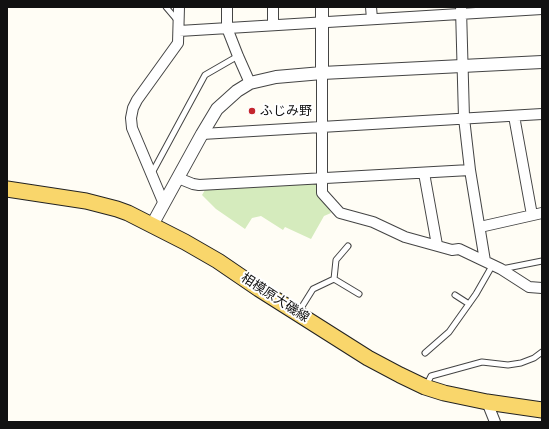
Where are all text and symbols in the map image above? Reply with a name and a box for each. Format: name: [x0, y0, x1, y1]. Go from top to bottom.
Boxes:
place label: ふじみ野: [260, 103, 312, 119]
marker: ふじみ野: [247, 106, 257, 116]
street label: 相模原大磯線: [238, 270, 312, 326]

